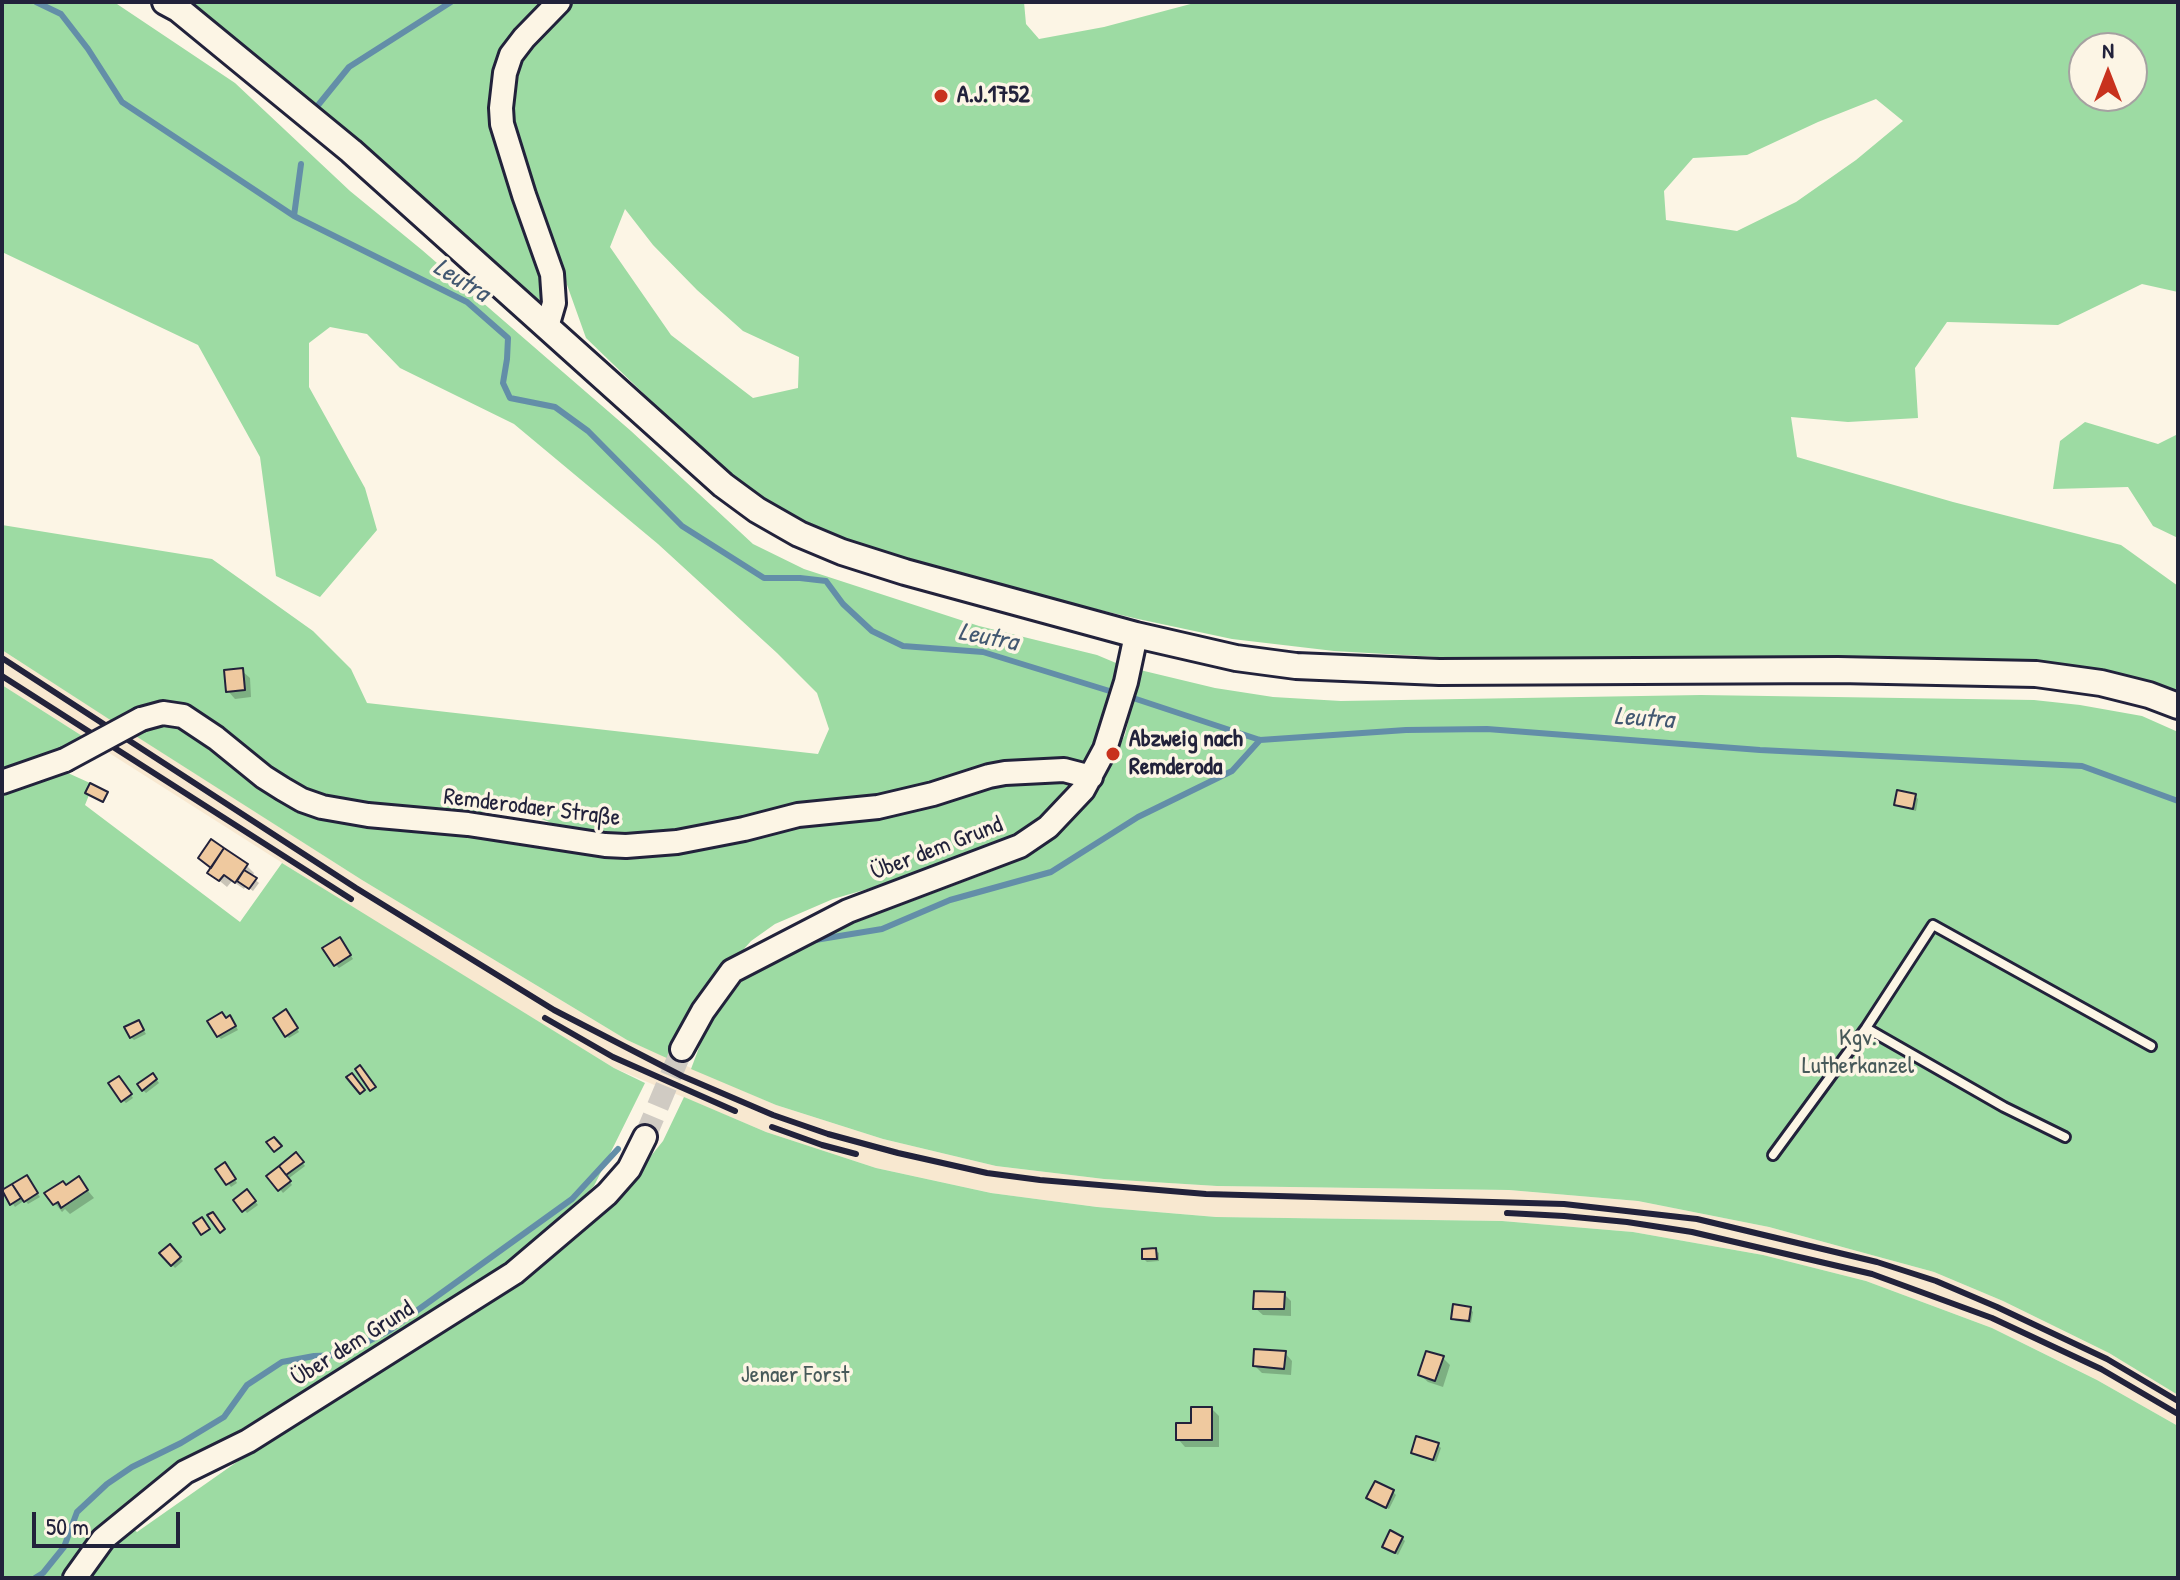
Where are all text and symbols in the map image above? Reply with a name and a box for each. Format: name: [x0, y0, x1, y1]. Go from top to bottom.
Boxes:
north arrow: [2068, 32, 2148, 112]
text: N: [2102, 35, 2114, 65]
place label: A.J.1752: [957, 82, 1030, 110]
marker: A.J.1752: [932, 87, 950, 105]
water label: Leutra: [427, 252, 495, 310]
water label: Leutra: [956, 617, 1020, 659]
water label: Leutra: [1613, 701, 1675, 737]
place label: Abzweig nach Remderoda: [1129, 726, 1243, 782]
marker: Abzweig nach Remderoda: [1104, 745, 1122, 763]
street label: Remderodaer Straße: [442, 783, 622, 833]
street label: Über dem Grund: [867, 811, 1007, 887]
park label: Kgv. Lutherkanzel: [1802, 1025, 1914, 1081]
street label: Über dem Grund: [287, 1295, 419, 1393]
park label: Jenaer Forst: [741, 1362, 849, 1390]
scale bar: [36, 1496, 184, 1546]
text: 50 m: [46, 1510, 89, 1542]

